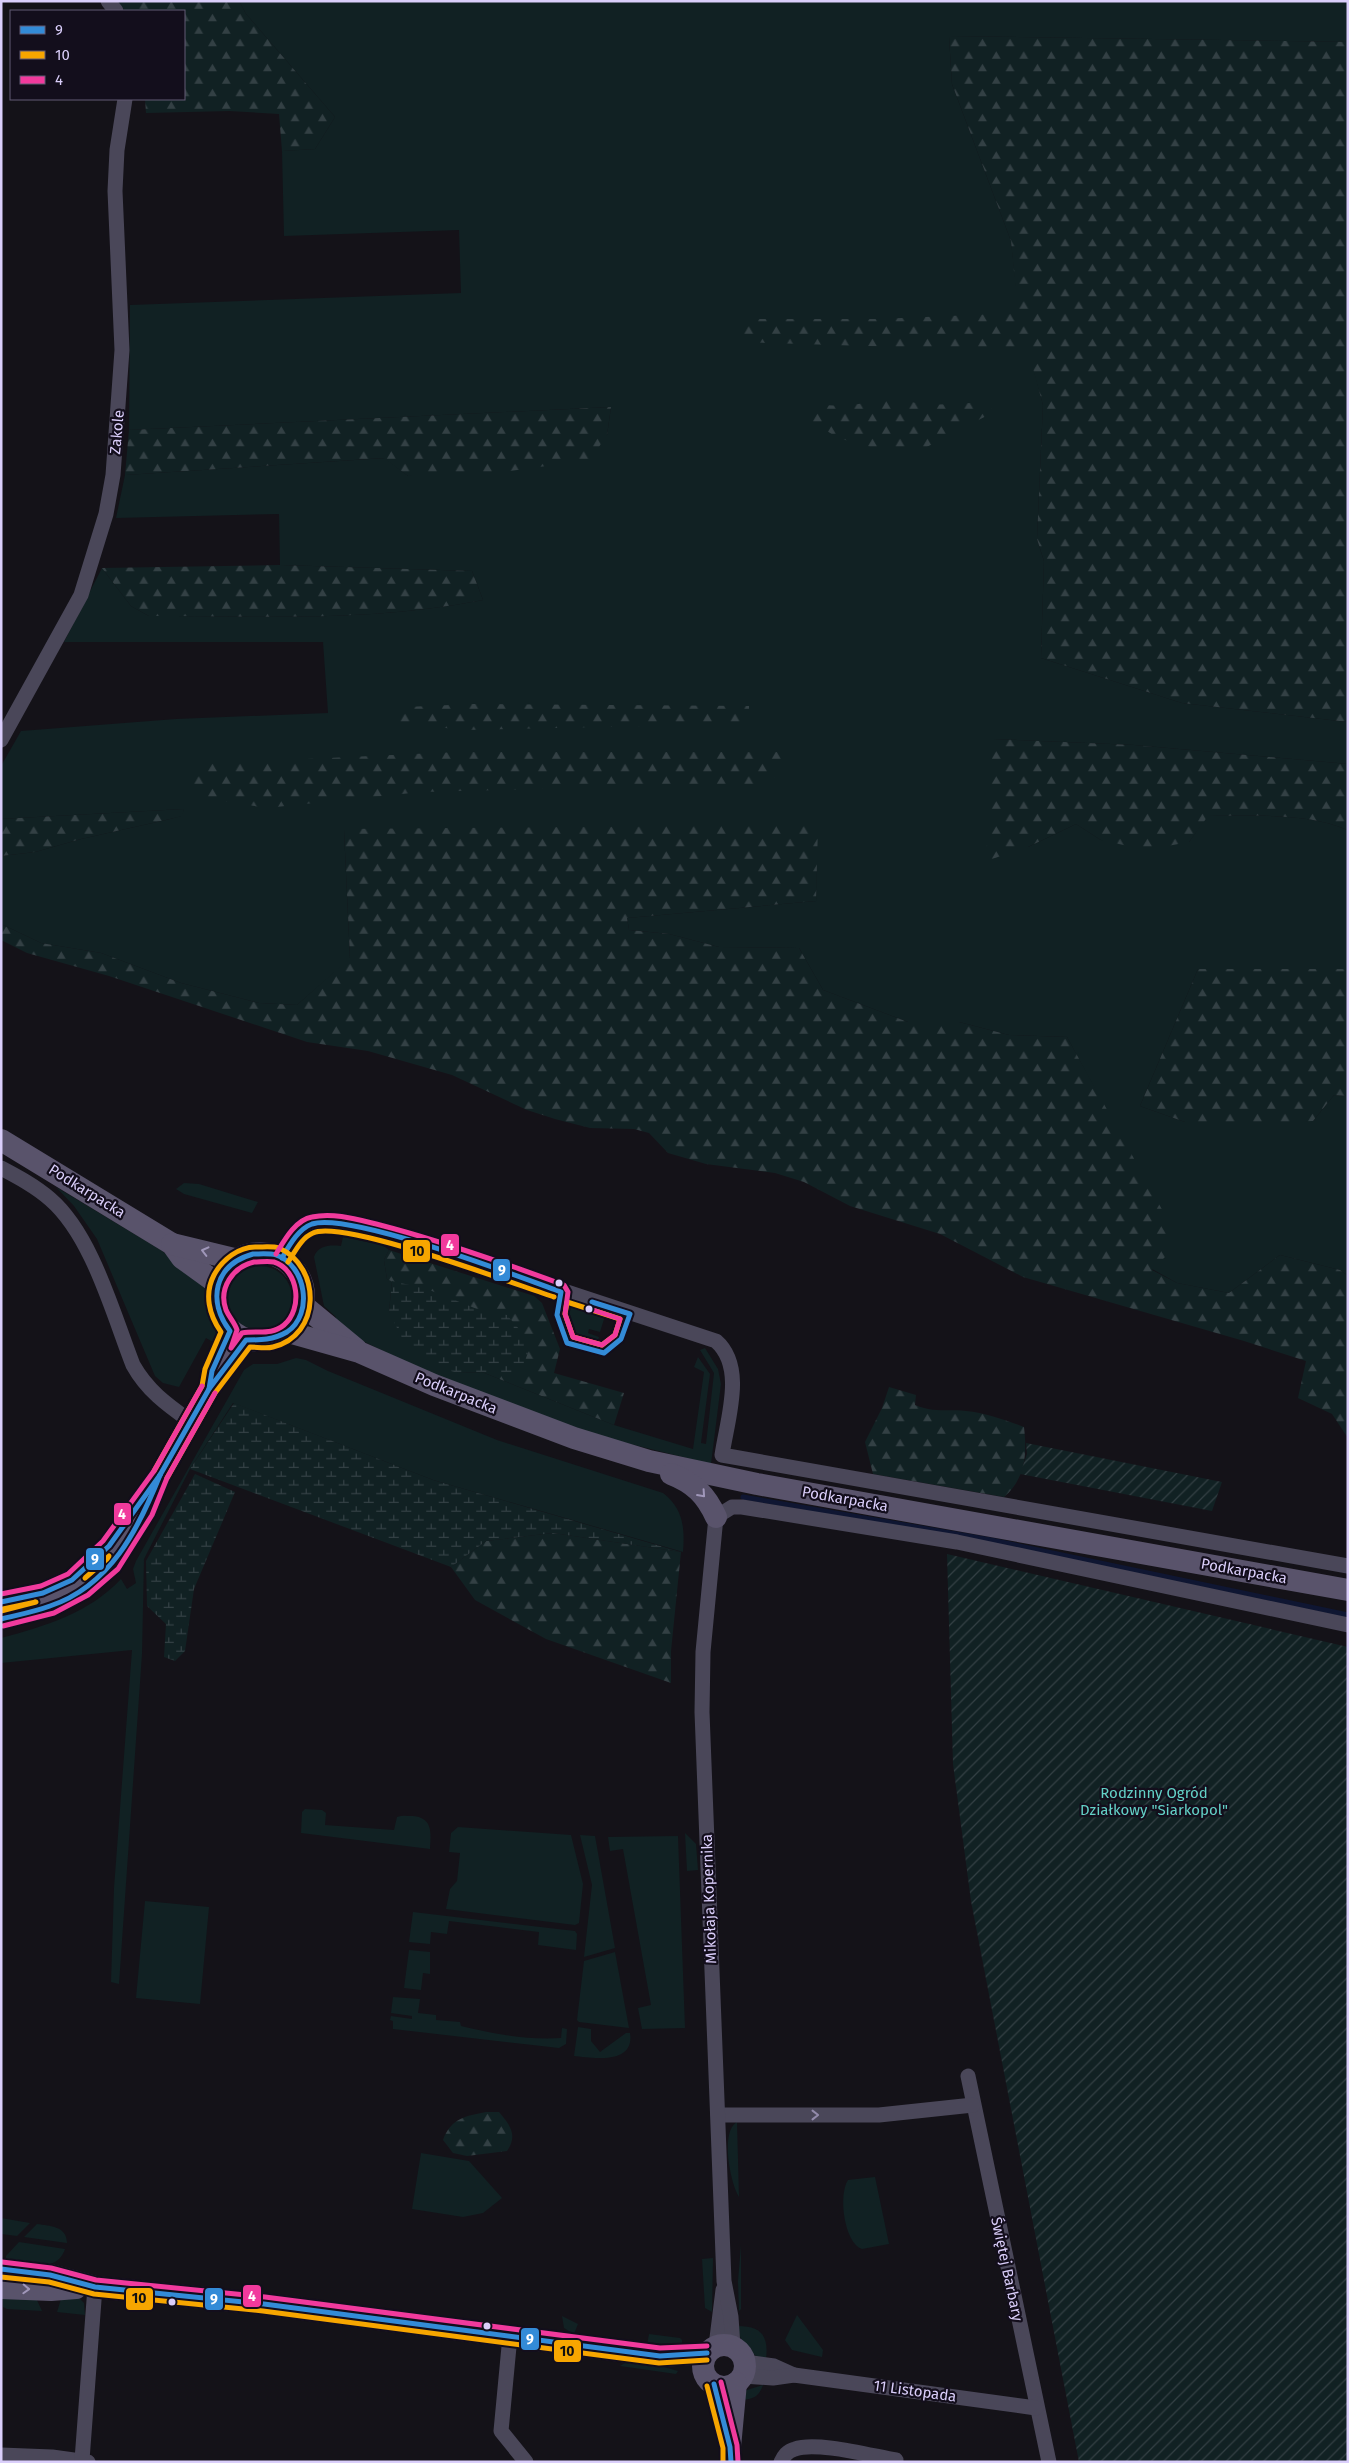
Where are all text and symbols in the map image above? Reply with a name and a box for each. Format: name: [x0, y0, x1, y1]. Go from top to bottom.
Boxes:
legend: [10, 10, 185, 100]
text: 9: [55, 21, 63, 39]
text: 10: [55, 46, 70, 64]
text: 4: [55, 71, 63, 89]
street label: Zakole: [106, 409, 128, 455]
street label: Podkarpacka: [45, 1160, 129, 1222]
line badge: 4: [440, 1233, 460, 1257]
text: 4: [446, 1237, 454, 1254]
line badge: 10: [402, 1239, 431, 1263]
text: 10: [410, 1243, 424, 1260]
one-way arrow: [200, 1246, 209, 1257]
line badge: 9: [492, 1258, 511, 1282]
text: 9: [498, 1262, 506, 1279]
unlabelled marker: [554, 1278, 564, 1288]
unlabelled marker: [584, 1304, 594, 1314]
street label: Podkarpacka: [412, 1368, 500, 1418]
street label: Podkarpacka: [801, 1483, 889, 1515]
one-way arrow: [696, 1488, 705, 1497]
line badge: 4: [113, 1502, 132, 1526]
text: 4: [118, 1506, 126, 1523]
line badge: 9: [85, 1547, 105, 1571]
text: 9: [91, 1551, 99, 1568]
street label: Podkarpacka: [1200, 1555, 1288, 1587]
park label: Rodzinny Ogród Działkowy "Siarkopol": [1080, 1784, 1228, 1819]
street label: Mikołaja Kopernika: [698, 1834, 720, 1964]
one-way arrow: [812, 2110, 819, 2120]
street label: Świętej Barbary: [987, 2215, 1027, 2323]
one-way arrow: [22, 2284, 30, 2295]
line badge: 4: [242, 2284, 262, 2308]
line badge: 10: [125, 2287, 154, 2311]
line badge: 9: [204, 2287, 224, 2311]
text: 4: [248, 2288, 256, 2305]
text: 10: [132, 2290, 146, 2307]
text: 9: [210, 2291, 218, 2308]
unlabelled marker: [167, 2297, 177, 2307]
unlabelled marker: [482, 2321, 492, 2331]
line badge: 9: [520, 2327, 540, 2351]
text: 9: [526, 2331, 534, 2348]
line badge: 10: [553, 2339, 582, 2363]
text: 10: [560, 2343, 574, 2360]
street label: 11 Listopada: [872, 2376, 958, 2406]

